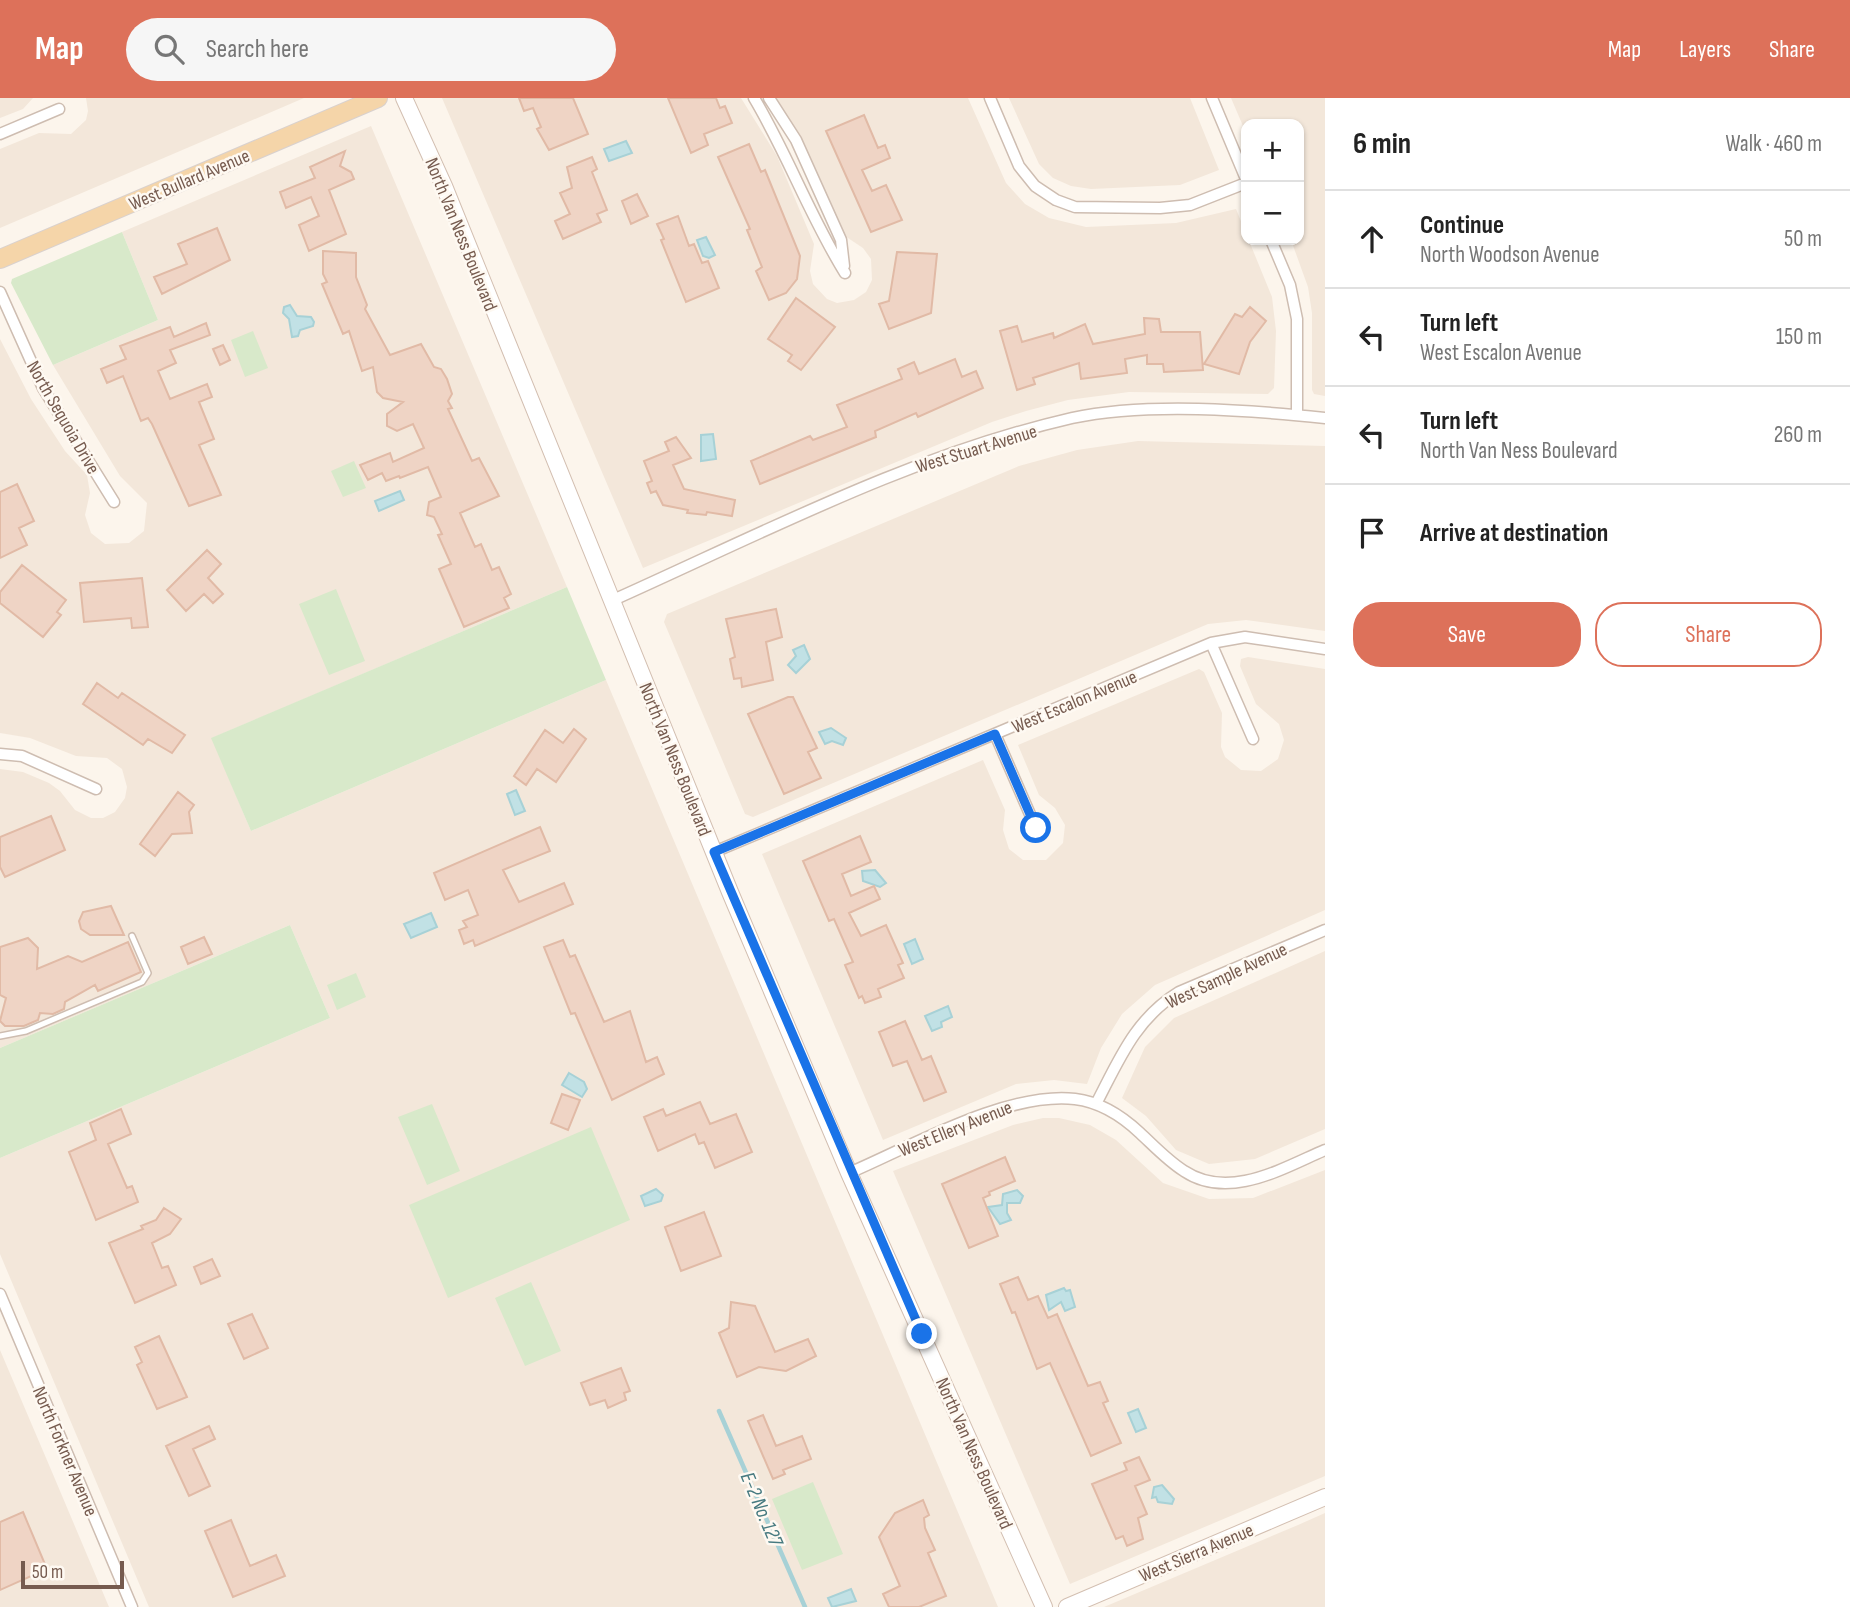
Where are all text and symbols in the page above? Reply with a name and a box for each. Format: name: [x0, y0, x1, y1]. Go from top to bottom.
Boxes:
search box: [126, 18, 616, 81]
text: Map: [35, 29, 84, 69]
icon: search: [150, 30, 188, 68]
text: Search here: [206, 34, 309, 65]
text: Map: [1608, 35, 1641, 64]
text: Layers: [1679, 35, 1731, 64]
text: Share: [1769, 35, 1815, 64]
map controls: [1241, 119, 1304, 245]
button: +: [1241, 119, 1304, 182]
text: 6 min: [1353, 126, 1411, 162]
text: Walk · 460 m: [1725, 130, 1822, 158]
street label: West Bullard Avenue: [126, 145, 253, 216]
street label: North Van Ness Boulevard: [419, 155, 502, 315]
button: −: [1241, 182, 1304, 245]
text: Continue: [1420, 210, 1504, 241]
icon: ahead: [1353, 220, 1391, 258]
text: 50 m: [1784, 225, 1822, 253]
text: North Woodson Avenue: [1420, 241, 1599, 269]
text: Turn left: [1420, 308, 1498, 339]
icon: left: [1353, 318, 1391, 356]
text: 150 m: [1776, 323, 1822, 351]
text: West Escalon Avenue: [1420, 339, 1582, 367]
street label: North Sequoia Drive: [21, 357, 104, 478]
text: Turn left: [1420, 406, 1498, 437]
icon: left: [1353, 416, 1391, 454]
street label: West Stuart Avenue: [913, 420, 1040, 479]
text: 260 m: [1774, 421, 1822, 449]
text: North Van Ness Boulevard: [1420, 437, 1618, 465]
icon: arrive: [1353, 514, 1391, 552]
text: Arrive at destination: [1420, 518, 1608, 549]
button: Save: [1353, 602, 1581, 667]
button: Share: [1595, 602, 1822, 667]
street label: West Escalon Avenue: [1009, 666, 1141, 739]
street label: North Van Ness Boulevard: [633, 680, 716, 840]
route start: [1020, 812, 1051, 843]
street label: West Sample Avenue: [1162, 938, 1291, 1015]
street label: West Ellery Avenue: [895, 1096, 1016, 1163]
route end: [906, 1318, 937, 1349]
street label: North Van Ness Boulevard: [930, 1374, 1017, 1533]
street label: North Forkner Avenue: [27, 1383, 102, 1520]
water label: E-2 No. 127: [735, 1468, 789, 1552]
street label: West Sierra Avenue: [1136, 1519, 1257, 1588]
scale bar: [21, 1558, 124, 1590]
text: 50 m: [32, 1561, 63, 1584]

